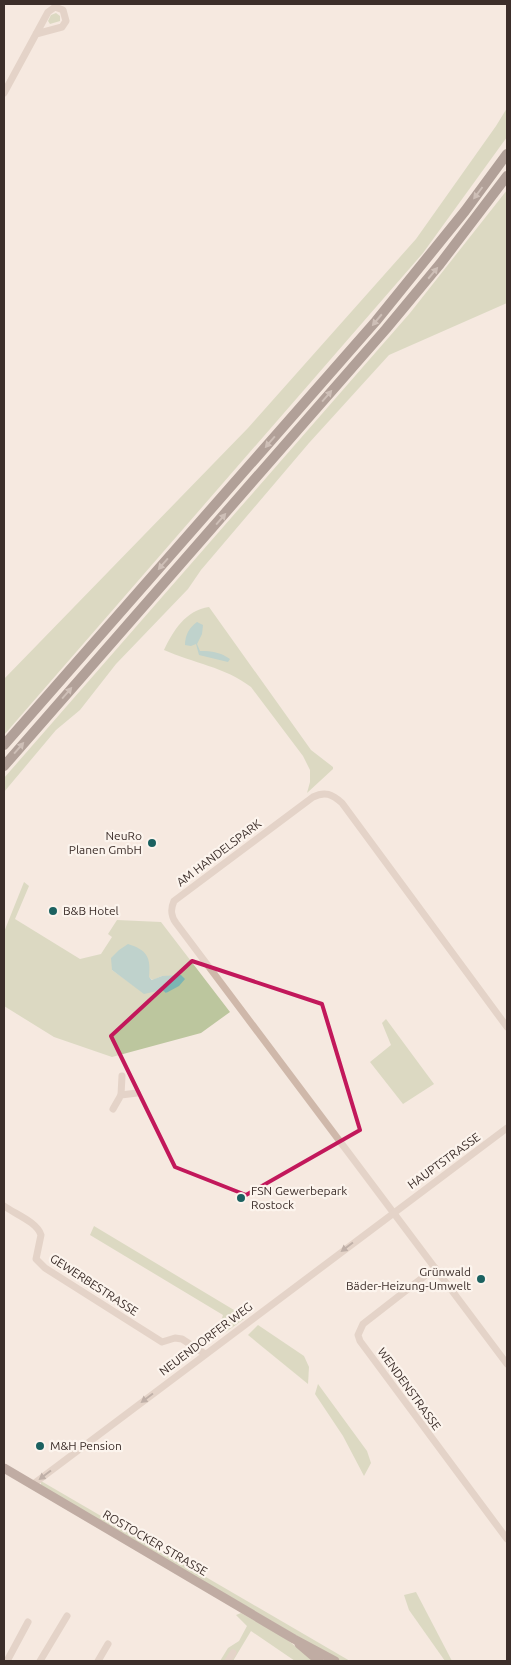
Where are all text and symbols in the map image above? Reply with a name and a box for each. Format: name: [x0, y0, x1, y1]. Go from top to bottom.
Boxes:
one-way arrow: [473, 186, 484, 199]
one-way arrow: [427, 266, 438, 279]
one-way arrow: [371, 313, 382, 326]
one-way arrow: [322, 390, 333, 403]
one-way arrow: [265, 436, 276, 448]
one-way arrow: [215, 512, 226, 525]
one-way arrow: [157, 558, 169, 570]
one-way arrow: [61, 688, 73, 700]
one-way arrow: [14, 741, 25, 754]
street label: AM HANDELSPARK: [174, 816, 264, 889]
place label: NeuRo Planen GmbH: [69, 829, 142, 856]
marker: NeuRo Planen GmbH: [146, 837, 158, 849]
place label: B&B Hotel: [63, 904, 119, 917]
marker: B&B Hotel: [47, 905, 59, 917]
street label: HAUPTSTRASSE: [405, 1130, 483, 1191]
place label: FSN Gewerbepark Rostock: [251, 1184, 347, 1211]
marker: FSN Gewerbepark Rostock: [235, 1192, 247, 1204]
one-way arrow: [340, 1242, 354, 1252]
street label: GEWERBESTRASSE: [48, 1251, 141, 1318]
place label: Grünwald Bäder-Heizung-Umwelt: [346, 1265, 471, 1292]
marker: Grünwald Bäder-Heizung-Umwelt: [475, 1273, 487, 1285]
street label: NEUENDORFER WEG: [157, 1299, 255, 1378]
street label: WENDENSTRASSE: [375, 1345, 444, 1432]
one-way arrow: [141, 1392, 154, 1403]
place label: M&H Pension: [50, 1439, 122, 1452]
marker: M&H Pension: [34, 1440, 46, 1452]
one-way arrow: [39, 1469, 52, 1480]
street label: ROSTOCKER STRASSE: [101, 1507, 210, 1578]

